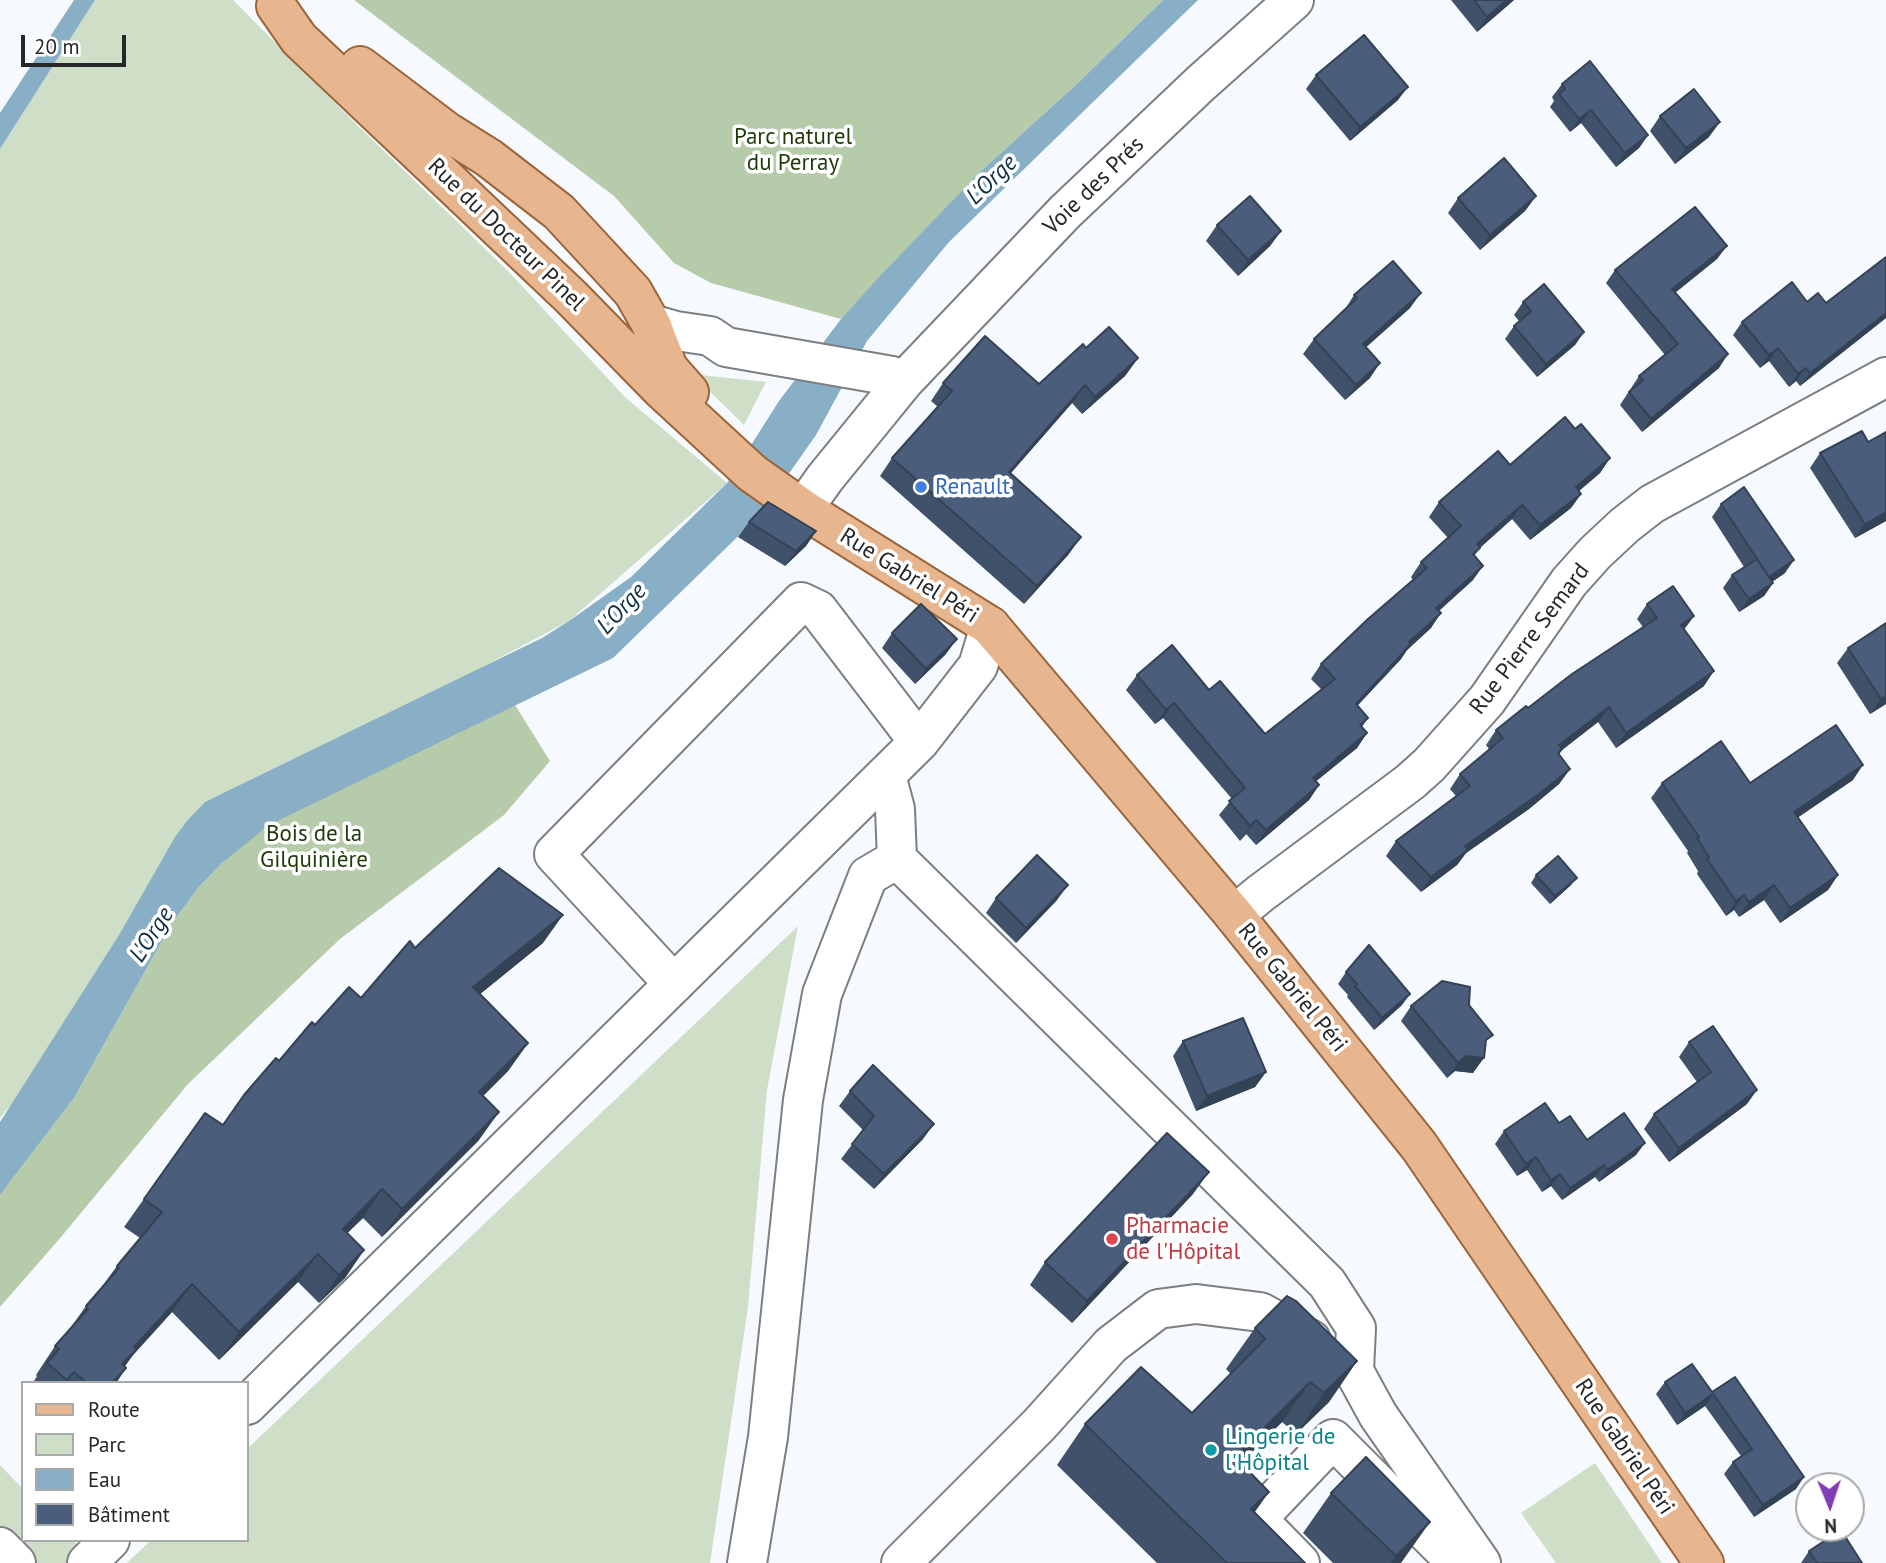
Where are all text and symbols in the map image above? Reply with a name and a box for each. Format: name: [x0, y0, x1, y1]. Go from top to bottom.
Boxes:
scale bar: [24, 21, 130, 65]
text: 20 m: [34, 33, 80, 60]
park label: Parc naturel du Perray: [734, 123, 852, 177]
street label: Voie des Prés: [1038, 131, 1150, 241]
water label: L'Orge: [961, 149, 1023, 211]
street label: Rue du Docteur Pinel: [422, 153, 590, 317]
place label: Renault: [935, 473, 1010, 501]
marker: Renault: [913, 479, 929, 495]
street label: Rue Gabriel Péri: [835, 522, 983, 630]
street label: Rue Pierre Semard: [1464, 558, 1596, 720]
water label: L'Orge: [591, 577, 653, 641]
park label: Bois de la Gilquinière: [260, 820, 368, 874]
water label: L'Orge: [124, 902, 180, 968]
street label: Rue Gabriel Péri: [1232, 918, 1352, 1058]
place label: Pharmacie de l'Hôpital: [1126, 1212, 1240, 1266]
marker: Pharmacie de l'Hôpital: [1104, 1231, 1120, 1247]
street label: Rue Gabriel Péri: [1568, 1374, 1680, 1520]
legend: [21, 1381, 248, 1542]
text: Route: [88, 1396, 140, 1423]
place label: Lingerie de l'Hôpital: [1225, 1423, 1336, 1477]
text: Parc: [88, 1431, 126, 1458]
marker: Lingerie de l'Hôpital: [1203, 1442, 1219, 1458]
text: Eau: [88, 1466, 121, 1493]
north arrow: [1795, 1472, 1865, 1542]
text: Bâtiment: [88, 1501, 170, 1528]
text: N: [1824, 1514, 1837, 1538]

